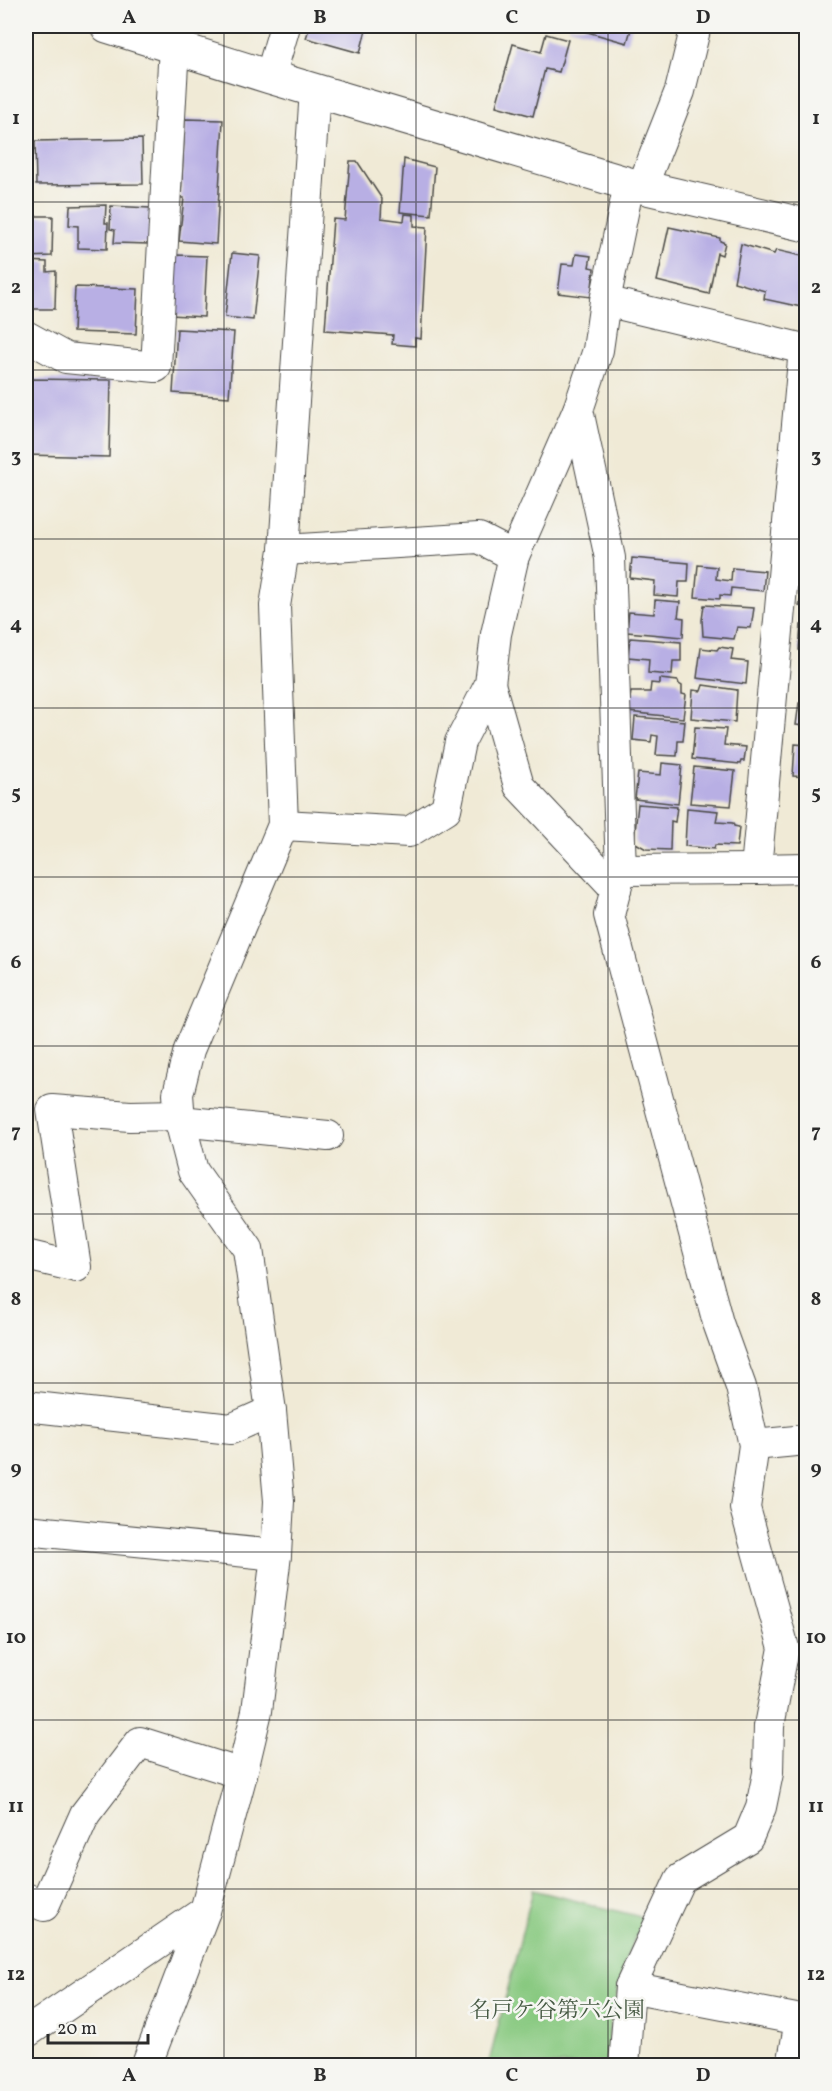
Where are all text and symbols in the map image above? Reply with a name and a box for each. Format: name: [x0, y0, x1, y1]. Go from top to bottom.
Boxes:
text: A: [122, 4, 136, 32]
text: B: [313, 4, 327, 32]
text: C: [506, 4, 519, 32]
text: D: [696, 4, 710, 32]
text: 1: [12, 105, 20, 133]
text: 1: [812, 105, 820, 133]
text: 2: [11, 274, 21, 302]
text: 2: [811, 274, 821, 302]
text: 3: [11, 443, 21, 471]
text: 3: [811, 443, 821, 471]
text: 4: [10, 611, 22, 639]
text: 4: [810, 611, 822, 639]
text: 5: [11, 780, 21, 808]
text: 5: [811, 780, 821, 808]
text: 6: [11, 949, 22, 977]
text: 6: [811, 949, 822, 977]
text: 7: [11, 1118, 21, 1146]
text: 7: [811, 1118, 821, 1146]
text: 8: [11, 1286, 21, 1314]
text: 8: [811, 1286, 821, 1314]
text: 9: [10, 1455, 22, 1483]
text: 9: [810, 1455, 822, 1483]
text: 10: [6, 1624, 26, 1652]
text: 10: [806, 1624, 826, 1652]
text: 11: [8, 1793, 24, 1821]
text: 11: [808, 1793, 824, 1821]
text: 12: [7, 1961, 25, 1989]
text: 12: [807, 1961, 825, 1989]
park label: 名戸ケ谷第六公園: [469, 1996, 645, 2027]
scale bar: [48, 2007, 148, 2045]
text: 20 m: [57, 2017, 97, 2042]
text: A: [122, 2062, 136, 2090]
text: B: [313, 2062, 327, 2090]
text: C: [506, 2062, 519, 2090]
text: D: [696, 2062, 710, 2090]

